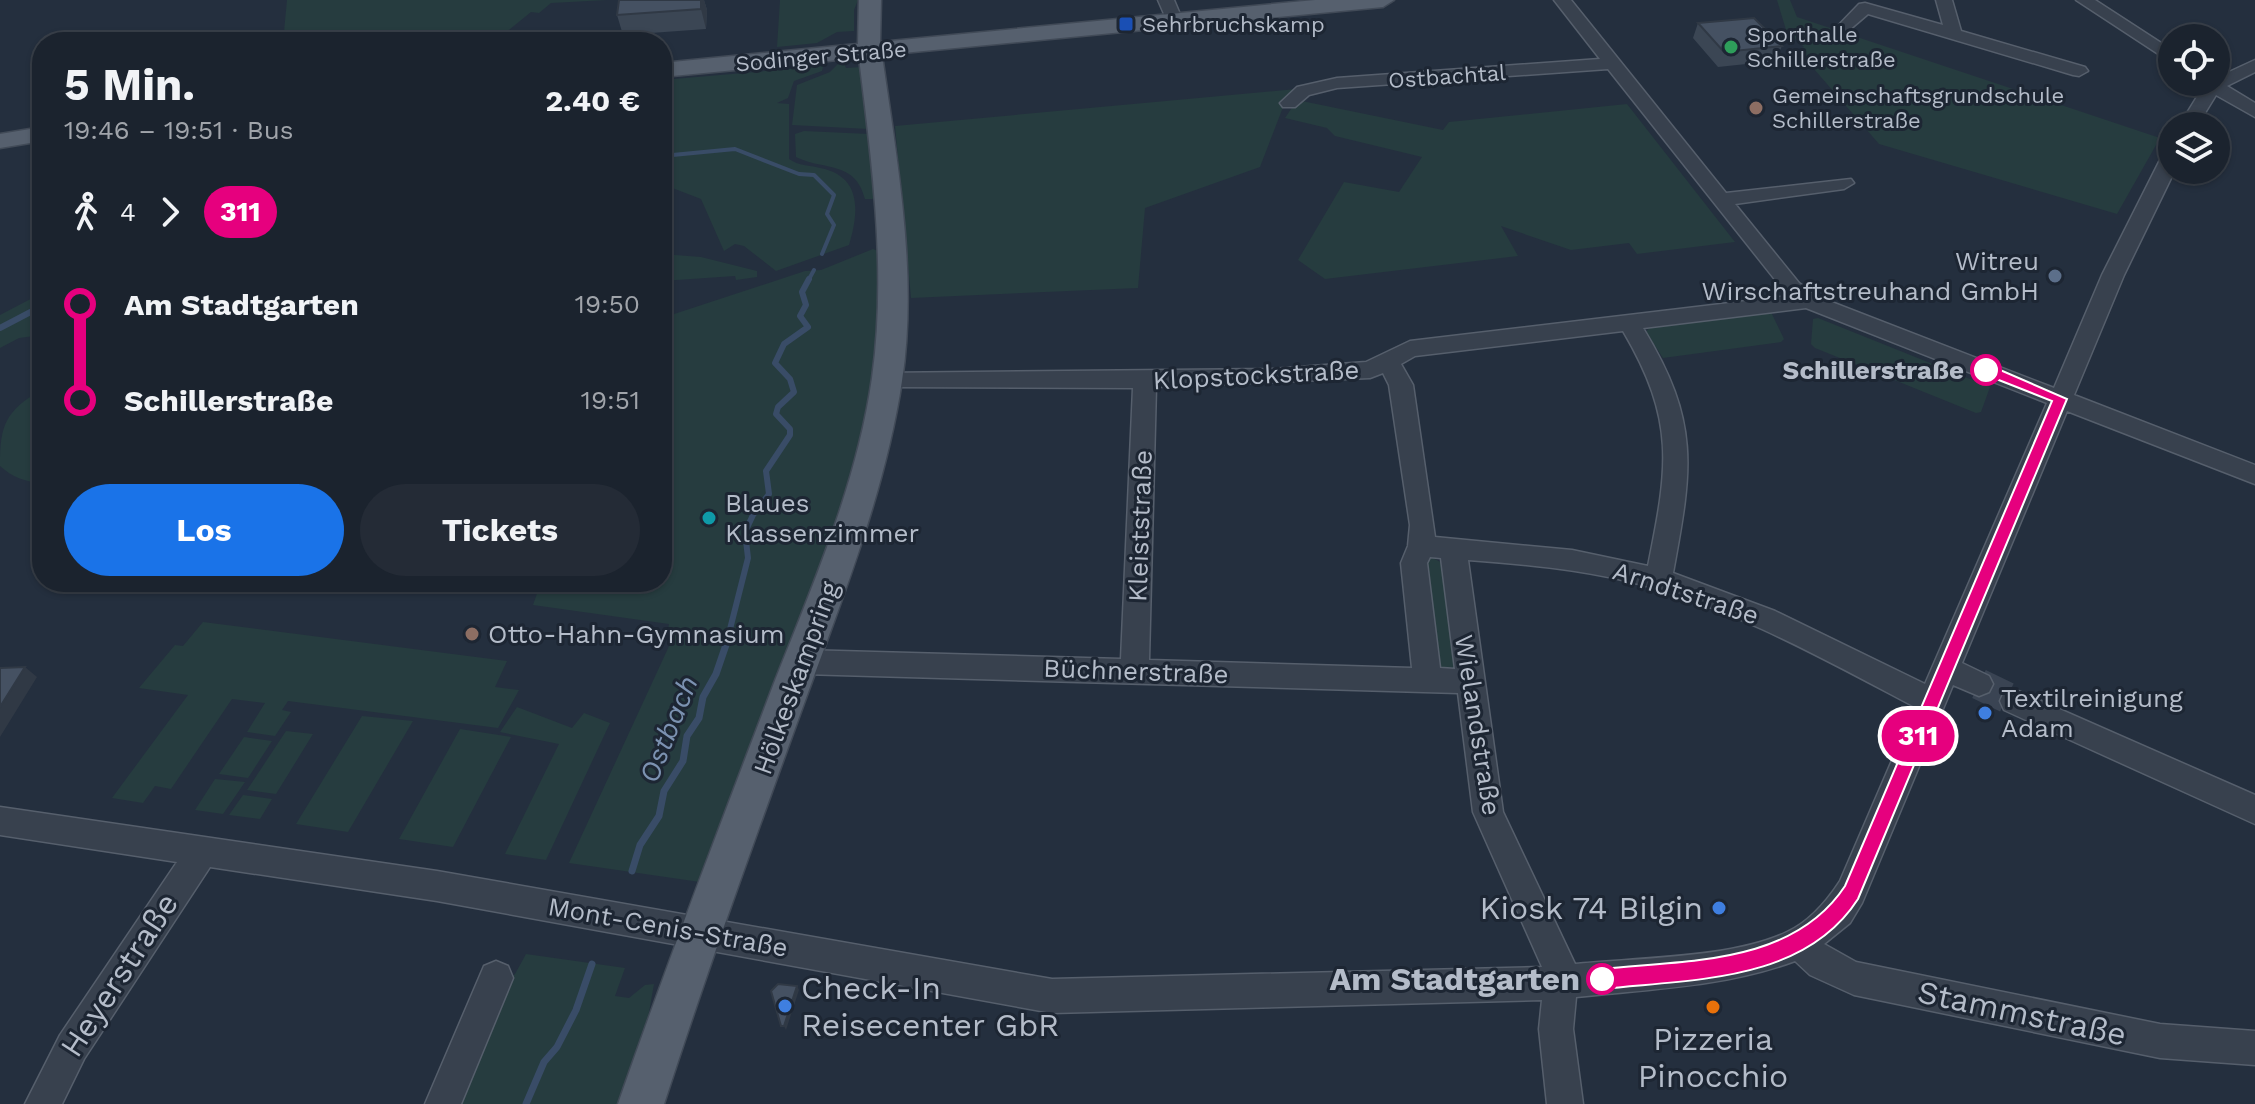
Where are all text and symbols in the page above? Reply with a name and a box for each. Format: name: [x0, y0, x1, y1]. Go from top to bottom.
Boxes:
place label: Sehrbruchskamp: [1142, 12, 1325, 37]
marker: Sehrbruchskamp: [1117, 15, 1135, 33]
place label: Sporthalle Schillerstraße: [1747, 22, 1896, 72]
map controls: [2158, 24, 2230, 184]
button: locate: [2158, 24, 2230, 96]
street label: Sodinger Straße: [734, 37, 908, 76]
marker: Sporthalle Schillerstraße: [1722, 38, 1740, 56]
text: 5 Min.: [64, 59, 195, 111]
street label: Ostbachtal: [1387, 60, 1507, 93]
text: 2.40 €: [545, 83, 640, 118]
place label: Gemeinschaftsgrundschule Schillerstraße: [1772, 83, 2064, 133]
marker: Gemeinschaftsgrundschule Schillerstraße: [1747, 99, 1765, 117]
button: layers: [2158, 112, 2230, 184]
text: 19:46 – 19:51 · Bus: [64, 115, 294, 145]
icon: walk: [64, 190, 108, 234]
icon: forward: [148, 190, 192, 234]
text: 311: [220, 195, 261, 228]
text: 4: [120, 197, 136, 227]
place label: Witreu Wirschaftstreuhand GmbH: [1702, 246, 2039, 306]
marker: Witreu Wirschaftstreuhand GmbH: [2046, 267, 2064, 285]
text: Am Stadtgarten: [124, 287, 359, 322]
text: 19:50: [575, 289, 640, 319]
street label: Klopstockstraße: [1152, 355, 1360, 395]
place label: Schillerstraße: [1783, 355, 1964, 385]
marker: Schillerstraße: [1971, 355, 2001, 385]
text: Schillerstraße: [124, 383, 333, 418]
text: 19:51: [581, 385, 640, 415]
street label: Kleiststraße: [1122, 449, 1158, 603]
button: Los: [64, 484, 344, 576]
button: Tickets: [360, 484, 640, 576]
place label: Blaues Klassenzimmer: [725, 488, 919, 548]
marker: Blaues Klassenzimmer: [700, 509, 718, 527]
street label: Arndtstraße: [1609, 555, 1763, 631]
street label: Hölkeskampring: [747, 577, 845, 779]
place label: Otto-Hahn-Gymnasium: [488, 619, 785, 649]
marker: Otto-Hahn-Gymnasium: [463, 625, 481, 643]
street label: Wielandstraße: [1449, 632, 1507, 818]
street label: Büchnerstraße: [1043, 653, 1229, 689]
water label: Ostbach: [632, 671, 705, 788]
place label: Textilreinigung Adam: [2001, 683, 2183, 743]
marker: Textilreinigung Adam: [1976, 704, 1994, 722]
line badge: 311: [1872, 710, 1964, 762]
text: 311: [1898, 719, 1938, 752]
street label: Heyerstraße: [52, 886, 186, 1064]
place label: Kiosk 74 Bilgin: [1480, 889, 1703, 927]
street label: Mont-Cenis-Straße: [546, 891, 790, 963]
marker: Kiosk 74 Bilgin: [1710, 899, 1728, 917]
place label: Am Stadtgarten: [1330, 960, 1580, 998]
marker: Am Stadtgarten: [1587, 964, 1617, 994]
place label: Check-In Reisecenter GbR: [801, 969, 1059, 1044]
street label: Stammstraße: [1914, 972, 2130, 1054]
marker: Check-In Reisecenter GbR: [776, 997, 794, 1015]
marker: Pizzeria Pinocchio: [1704, 998, 1722, 1016]
place label: Pizzeria Pinocchio: [1638, 1020, 1788, 1095]

